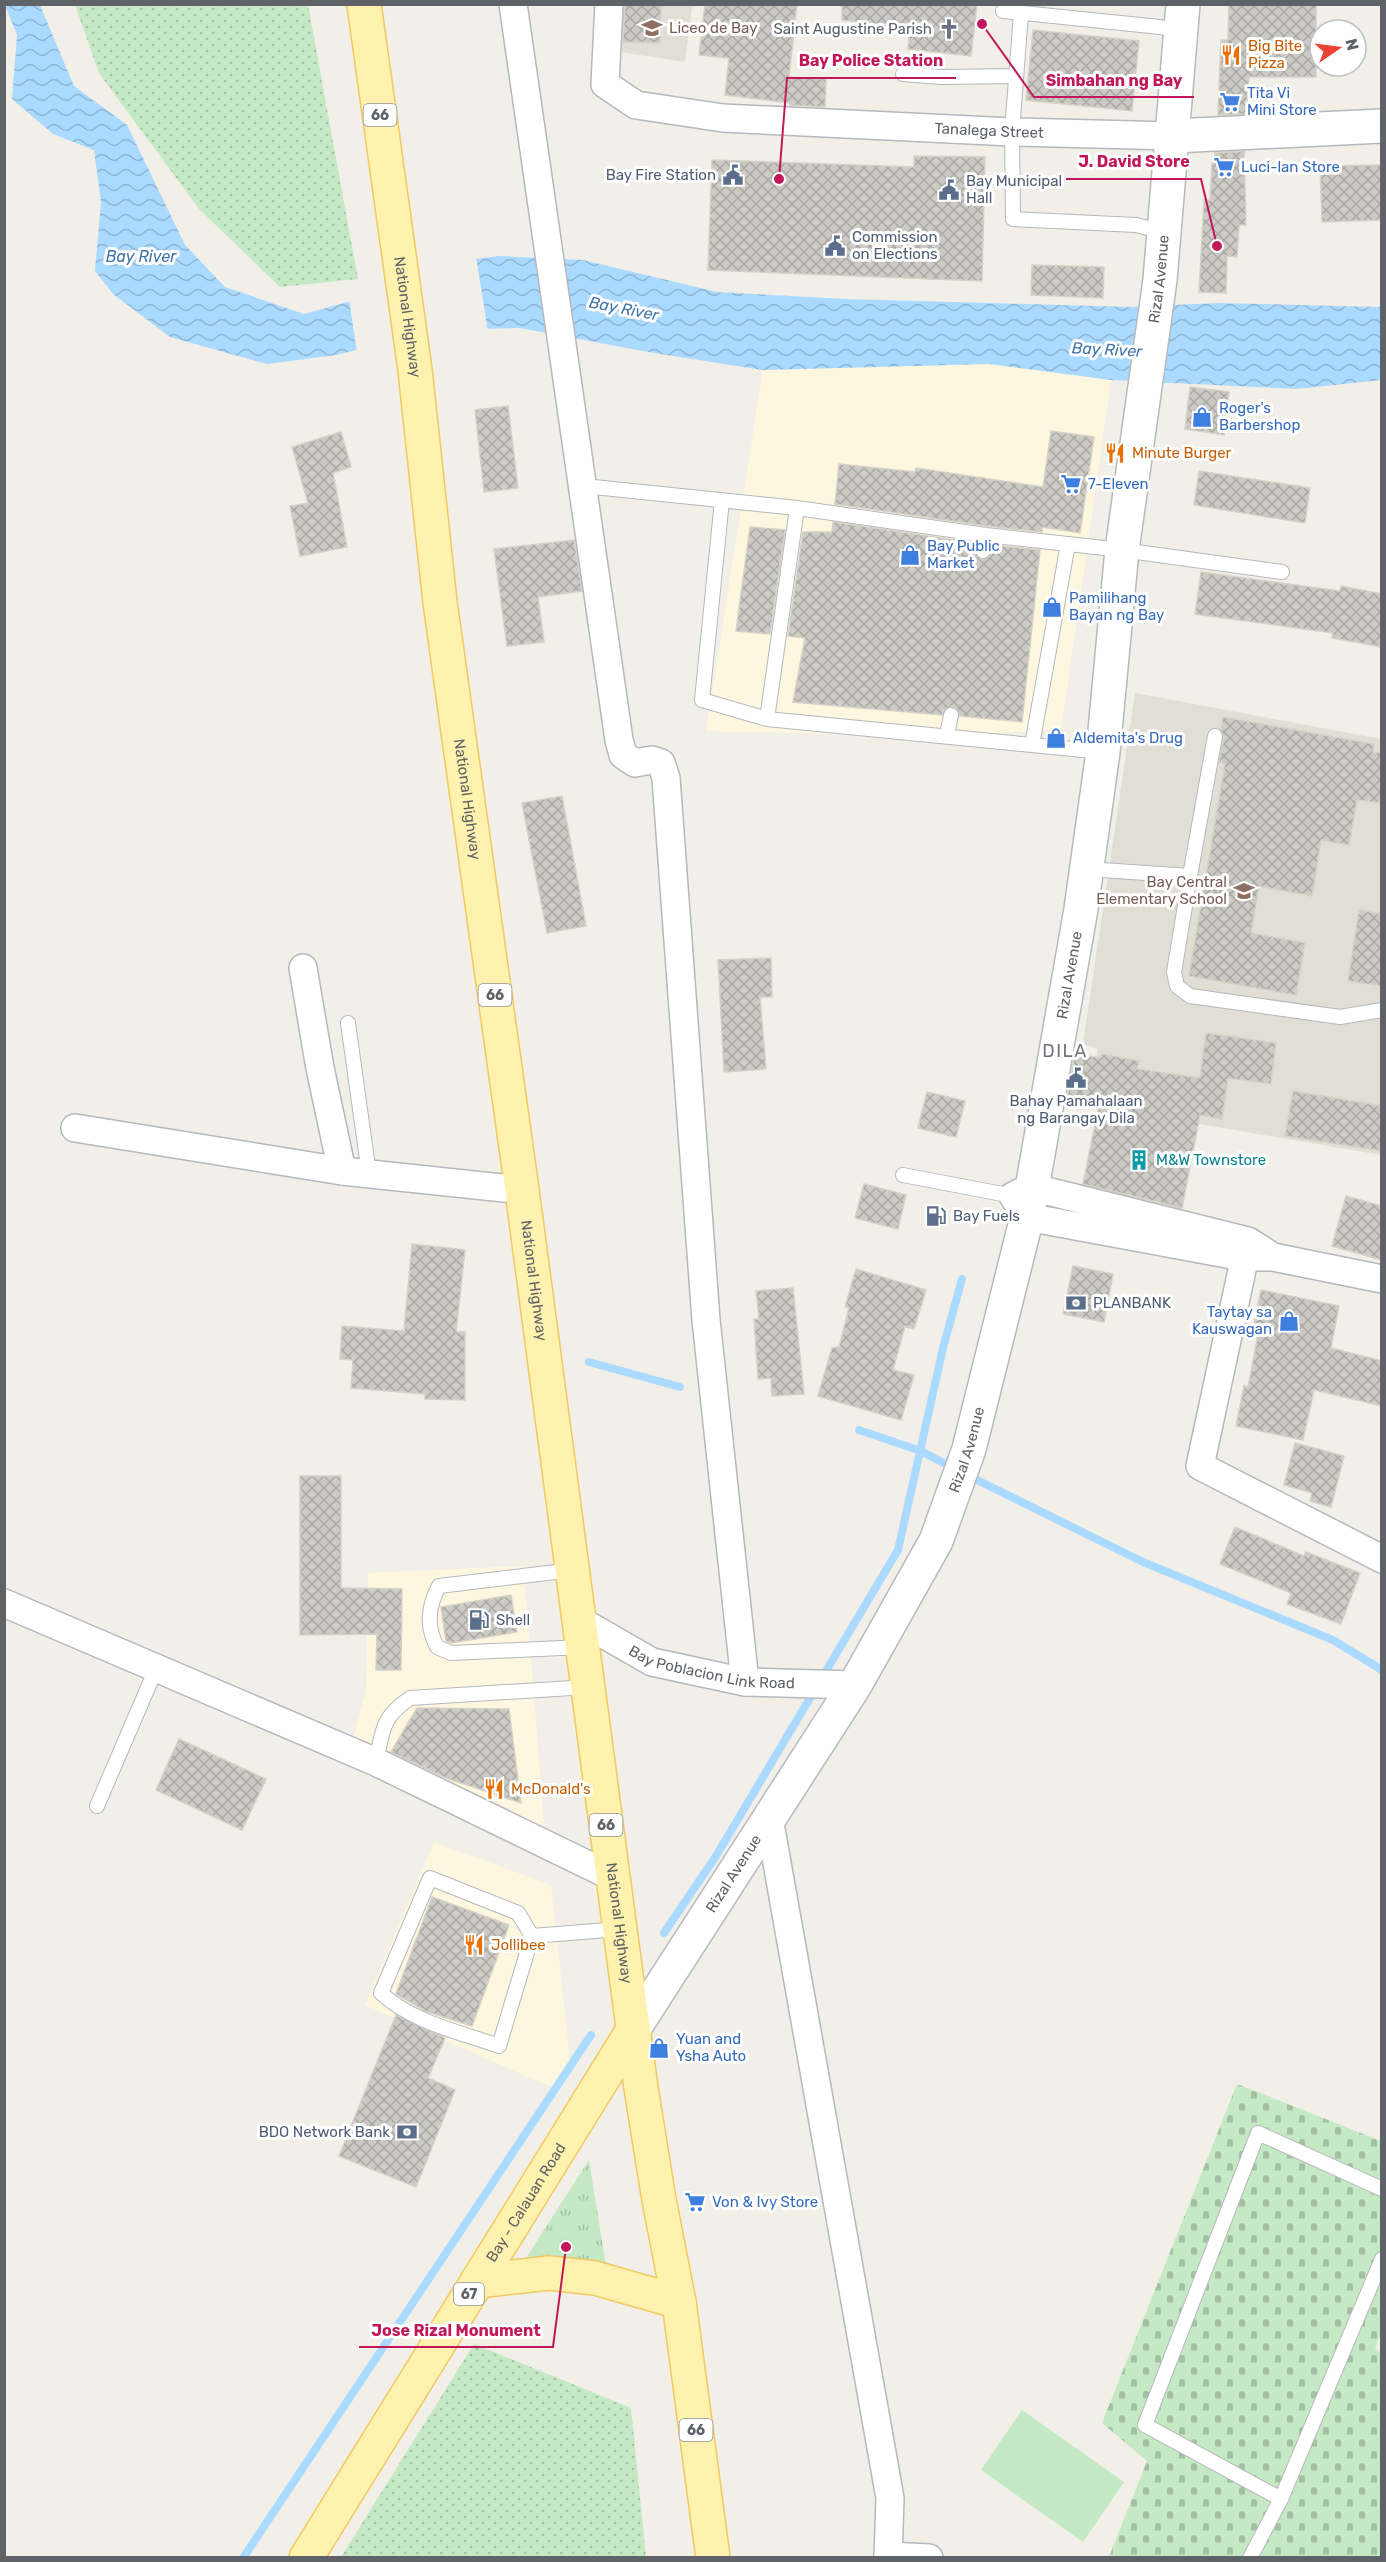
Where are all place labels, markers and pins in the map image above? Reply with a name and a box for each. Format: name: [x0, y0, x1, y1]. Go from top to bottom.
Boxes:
school or university icon: Liceo de Bay: [640, 16, 664, 40]
church icon: Saint Augustine Parish: [937, 17, 961, 41]
place label: Liceo de Bay: [669, 19, 757, 37]
place label: Saint Augustine Parish: [773, 20, 932, 38]
place label: Big Bite Pizza: [1248, 37, 1302, 72]
restaurant icon: Big Bite Pizza: [1219, 43, 1243, 67]
callout: Bay Police Station: [787, 44, 956, 78]
callout: Simbahan ng Bay: [1034, 63, 1194, 97]
place label: Tita Vi Mini Store: [1247, 84, 1317, 119]
supermarket icon: Tita Vi Mini Store: [1218, 90, 1242, 114]
callout: J. David Store: [1066, 145, 1201, 179]
supermarket icon: Luci-lan Store: [1212, 155, 1236, 179]
place label: Luci-lan Store: [1241, 158, 1340, 176]
public building icon: Bay Fire Station: [721, 163, 745, 187]
place label: Bay Fire Station: [606, 166, 716, 184]
place label: Bay Municipal Hall: [966, 172, 1062, 207]
public building icon: Bay Municipal Hall: [937, 178, 961, 202]
place label: Commission on Elections: [852, 228, 938, 263]
public building icon: Commission on Elections: [823, 234, 847, 258]
place label: Roger's Barbershop: [1219, 399, 1300, 434]
shop icon: Roger's Barbershop: [1190, 405, 1214, 429]
restaurant icon: Minute Burger: [1103, 441, 1127, 465]
place label: Minute Burger: [1132, 444, 1232, 462]
supermarket icon: 7-Eleven: [1059, 472, 1083, 496]
place label: 7-Eleven: [1088, 475, 1149, 493]
place label: Bay Public Market: [927, 537, 1000, 572]
shop icon: Bay Public Market: [898, 543, 922, 567]
place label: Pamilihang Bayan ng Bay: [1069, 589, 1164, 624]
shop icon: Pamilihang Bayan ng Bay: [1040, 595, 1064, 619]
shop icon: Aldemita's Drug: [1044, 726, 1068, 750]
place label: Aldemita's Drug: [1073, 729, 1183, 747]
place label: Bay Central Elementary School: [1096, 873, 1227, 908]
school or university icon: Bay Central Elementary School: [1232, 879, 1256, 903]
public building icon: Bahay Pamahalaan ng Barangay Dila: [1064, 1066, 1088, 1090]
place label: Bahay Pamahalaan ng Barangay Dila: [1009, 1092, 1143, 1127]
building icon: M&W Townstore: [1127, 1148, 1151, 1172]
place label: M&W Townstore: [1156, 1151, 1266, 1169]
fuel station icon: Bay Fuels: [924, 1204, 948, 1228]
place label: Bay Fuels: [953, 1207, 1020, 1225]
bank icon: PLANBANK: [1064, 1291, 1088, 1315]
place label: PLANBANK: [1093, 1294, 1171, 1312]
place label: Taytay sa Kauswagan: [1192, 1303, 1272, 1338]
shop icon: Taytay sa Kauswagan: [1277, 1309, 1301, 1333]
fuel station icon: Shell: [467, 1608, 491, 1632]
place label: Shell: [496, 1611, 530, 1629]
restaurant icon: McDonald's: [482, 1777, 506, 1801]
place label: McDonald's: [511, 1780, 591, 1798]
restaurant icon: Jollibee: [462, 1933, 486, 1957]
place label: Jollibee: [491, 1936, 546, 1954]
place label: Yuan and Ysha Auto: [676, 2030, 746, 2065]
shop icon: Yuan and Ysha Auto: [647, 2036, 671, 2060]
bank icon: BDO Network Bank: [395, 2120, 419, 2144]
place label: BDO Network Bank: [259, 2123, 390, 2141]
supermarket icon: Von & Ivy Store: [683, 2190, 707, 2214]
place label: Von & Ivy Store: [712, 2193, 818, 2211]
callout: Jose Rizal Monument: [359, 2313, 553, 2347]

